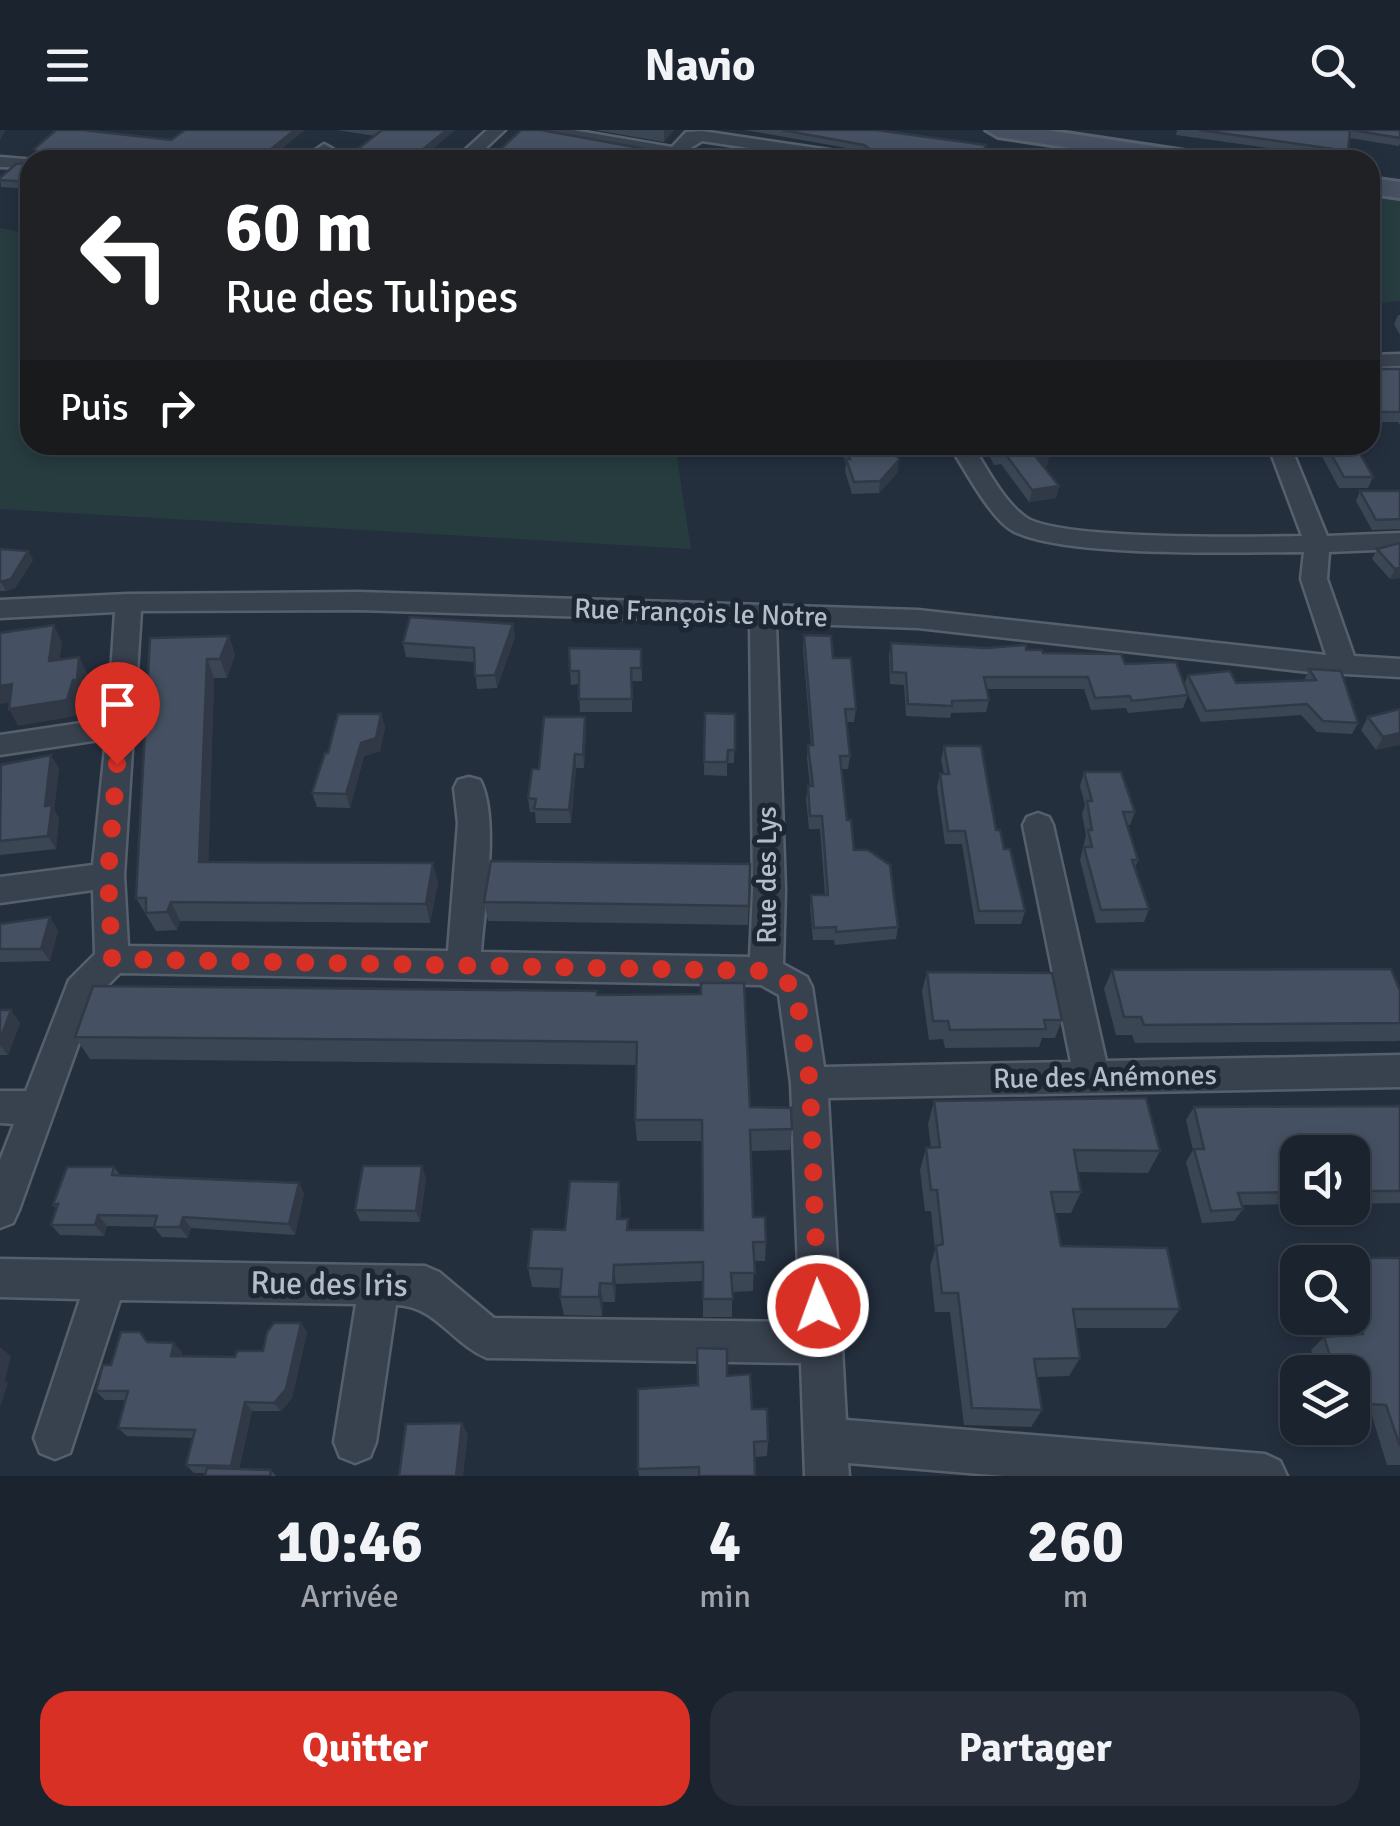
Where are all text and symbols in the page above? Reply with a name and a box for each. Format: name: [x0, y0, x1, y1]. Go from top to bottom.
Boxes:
icon: menu: [40, 38, 95, 93]
text: Navio: [644, 38, 756, 93]
icon: search: [1305, 38, 1360, 93]
text: 60 m: [225, 184, 373, 270]
icon: left: [60, 190, 190, 320]
text: Rue des Tulipes: [225, 270, 518, 325]
icon: right: [149, 380, 204, 435]
text: Puis: [60, 384, 129, 431]
street label: Rue François le Notre: [574, 592, 828, 634]
pin: [75, 662, 160, 765]
icon: arrive: [90, 677, 145, 732]
street label: Rue des Lys: [750, 806, 784, 944]
street label: Rue des Anémones: [993, 1058, 1217, 1096]
map controls: [1280, 1135, 1370, 1445]
button: sound: [1280, 1135, 1370, 1225]
button: search: [1280, 1245, 1370, 1335]
position arrow: [766, 1254, 870, 1358]
street label: Rue des Iris: [250, 1263, 408, 1305]
button: layers: [1280, 1355, 1370, 1445]
text: 10:46: [276, 1505, 423, 1579]
text: 4: [709, 1505, 741, 1579]
text: 260: [1027, 1505, 1124, 1579]
text: Arrivée: [301, 1577, 399, 1616]
text: min: [699, 1577, 751, 1616]
text: m: [1063, 1577, 1088, 1616]
button: Quitter: [40, 1691, 690, 1806]
button: Partager: [710, 1691, 1360, 1806]

